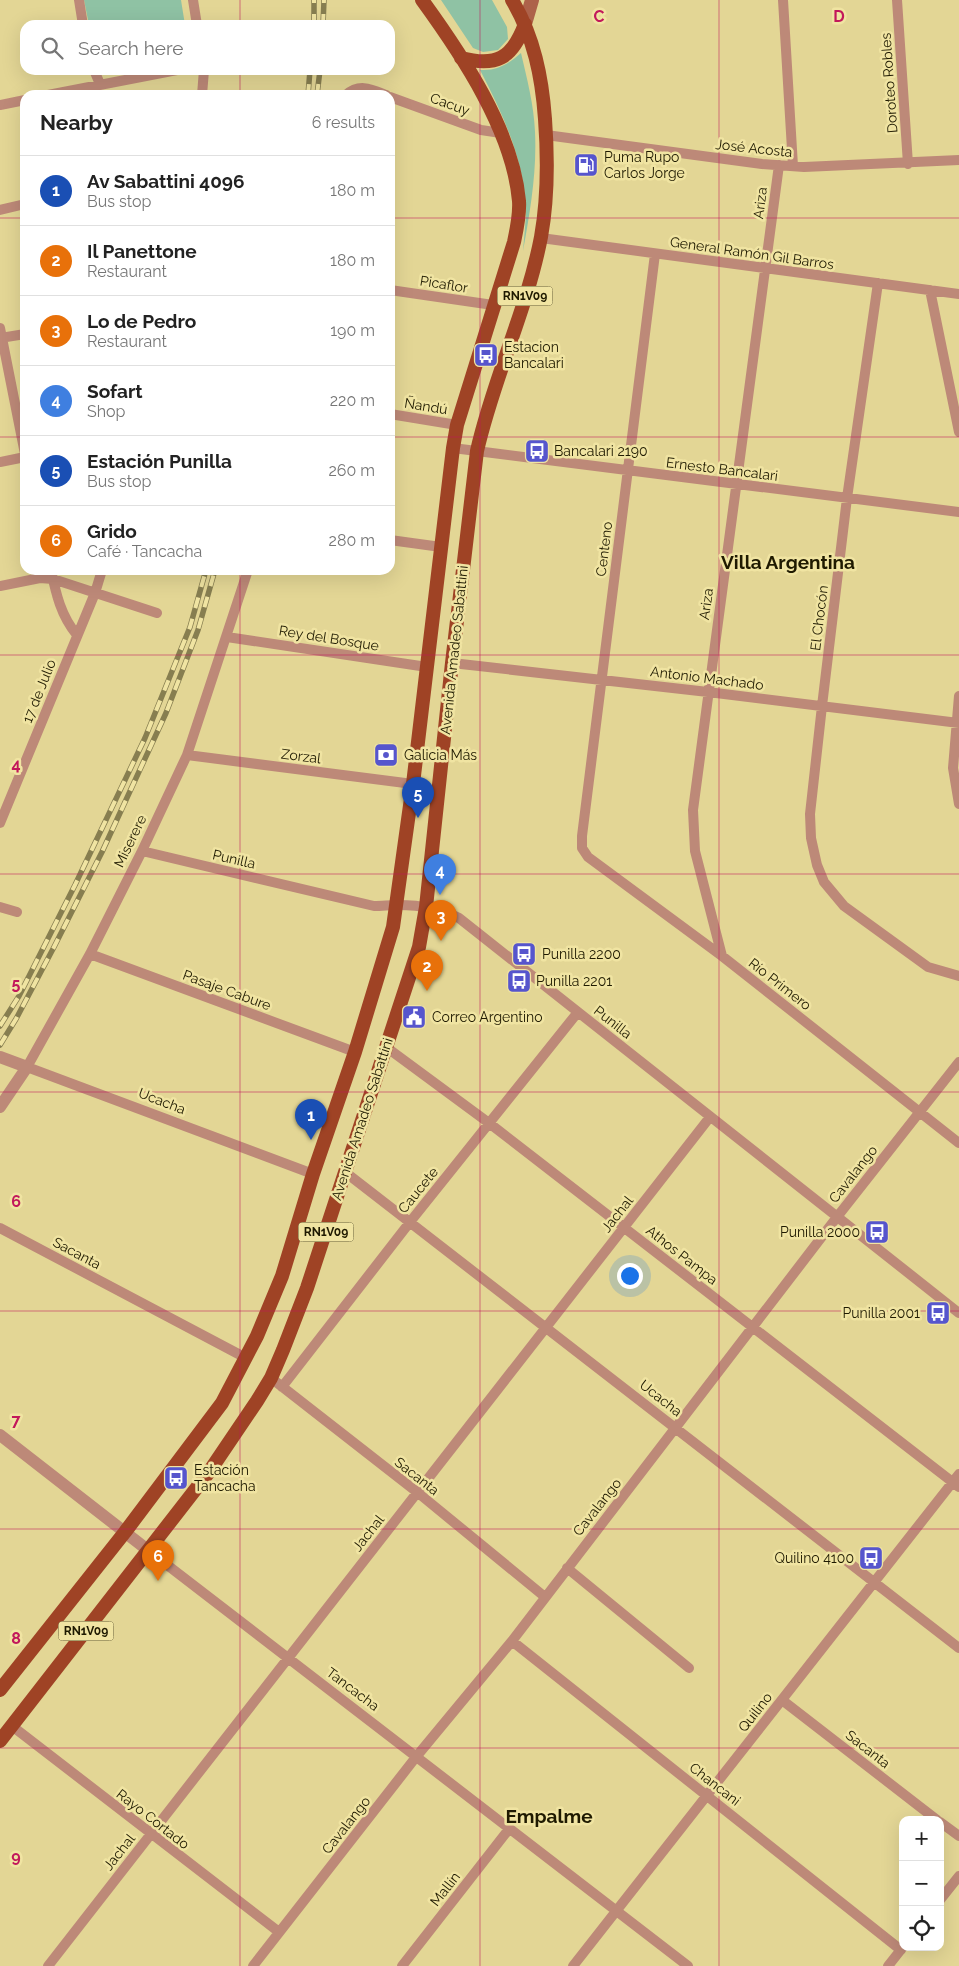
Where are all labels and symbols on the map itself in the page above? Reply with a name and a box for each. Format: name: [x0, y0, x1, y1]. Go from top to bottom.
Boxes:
text: C: [594, 7, 605, 26]
text: D: [833, 7, 845, 26]
street label: Doroteo Robles: [877, 32, 900, 134]
street label: Cacuy: [428, 90, 472, 119]
street label: José Acosta: [715, 136, 793, 160]
place label: Puma Rupo Carlos Jorge: [604, 149, 685, 181]
fuel station icon: Puma Rupo Carlos Jorge: [573, 152, 599, 178]
street label: Ariza: [750, 186, 770, 220]
street label: General Ramón Gil Barros: [669, 234, 835, 272]
street label: Picaflor: [419, 272, 469, 296]
road number: RN1V09: [498, 286, 552, 306]
place label: Estacion Bancalari: [504, 339, 564, 371]
bus stop icon: Estacion Bancalari: [473, 342, 499, 368]
street label: Ñandú: [403, 394, 449, 417]
bus stop icon: Bancalari 2190: [524, 438, 550, 464]
place label: Bancalari 2190: [554, 443, 647, 459]
street label: Ernesto Bancalari: [665, 454, 779, 484]
street label: Centeno: [593, 521, 615, 577]
district label: Villa Argentina: [721, 551, 855, 573]
street label: Avenida Amadeo Sabattini: [437, 565, 471, 735]
street label: El Chocón: [807, 584, 831, 652]
street label: Ariza: [696, 587, 716, 621]
street label: Rey del Bosque: [278, 622, 380, 654]
street label: 17 de Julio: [19, 657, 59, 725]
street label: Antonio Machado: [649, 663, 765, 693]
bank icon: Galicia Más: [373, 742, 399, 768]
street label: Zorzal: [280, 746, 322, 766]
place label: Galicia Más: [404, 747, 477, 763]
text: 4: [11, 755, 21, 774]
pin: 5: [402, 777, 434, 818]
street label: Miserere: [111, 812, 149, 870]
street label: Punilla: [211, 846, 257, 872]
pin: 4: [424, 854, 456, 895]
pin: 3: [425, 900, 457, 941]
bus stop icon: Punilla 2200: [511, 941, 537, 967]
place label: Punilla 2200: [542, 946, 621, 962]
pin: 2: [411, 950, 443, 991]
street label: Río Primero: [746, 955, 814, 1013]
street label: Pasaje Cabure: [181, 967, 273, 1013]
bus stop icon: Punilla 2201: [506, 968, 532, 994]
place label: Punilla 2201: [536, 973, 612, 989]
text: 5: [12, 974, 21, 993]
street label: Punilla: [591, 1002, 635, 1042]
public building icon: Correo Argentino: [401, 1004, 427, 1030]
place label: Correo Argentino: [432, 1009, 543, 1025]
street label: Avenida Amadeo Sabattini: [328, 1036, 396, 1202]
street label: Ucacha: [136, 1085, 188, 1117]
pin: 1: [295, 1099, 327, 1140]
street label: Cavalango: [826, 1142, 880, 1206]
street label: Caucete: [395, 1164, 441, 1216]
text: 6: [11, 1192, 21, 1211]
street label: Jachal: [598, 1193, 636, 1235]
bus stop icon: Punilla 2000: [864, 1219, 890, 1245]
road number: RN1V09: [298, 1222, 354, 1242]
street label: Athos Pampa: [643, 1222, 721, 1288]
place label: Punilla 2000: [780, 1224, 860, 1240]
street label: Sacanta: [50, 1234, 104, 1272]
your location: [617, 1263, 643, 1289]
bus stop icon: Punilla 2001: [925, 1300, 951, 1326]
place label: Punilla 2001: [843, 1305, 920, 1321]
street label: Ucacha: [637, 1377, 685, 1419]
text: 7: [12, 1411, 21, 1430]
street label: Sacanta: [392, 1454, 442, 1498]
place label: Estación Tancacha: [194, 1462, 256, 1494]
bus stop icon: Estación Tancacha: [163, 1465, 189, 1491]
street label: Cavalango: [570, 1475, 624, 1539]
street label: Jachal: [349, 1512, 387, 1554]
pin: 6: [142, 1540, 174, 1581]
bus stop icon: Quilino 4100: [858, 1545, 884, 1571]
place label: Quilino 4100: [774, 1550, 854, 1566]
road number: RN1V09: [58, 1622, 114, 1640]
text: 8: [11, 1629, 21, 1648]
street label: Tancacha: [324, 1664, 382, 1714]
street label: Quilino: [735, 1689, 775, 1735]
street label: Sacanta: [843, 1727, 893, 1771]
street label: Chancani: [686, 1759, 744, 1809]
street label: Rayo Cortado: [113, 1786, 193, 1852]
street label: Cavalango: [319, 1793, 373, 1857]
district label: Empalme: [505, 1805, 593, 1827]
street label: Jachal: [100, 1831, 138, 1873]
text: 9: [11, 1847, 21, 1866]
street label: Mallín: [427, 1869, 463, 1909]

